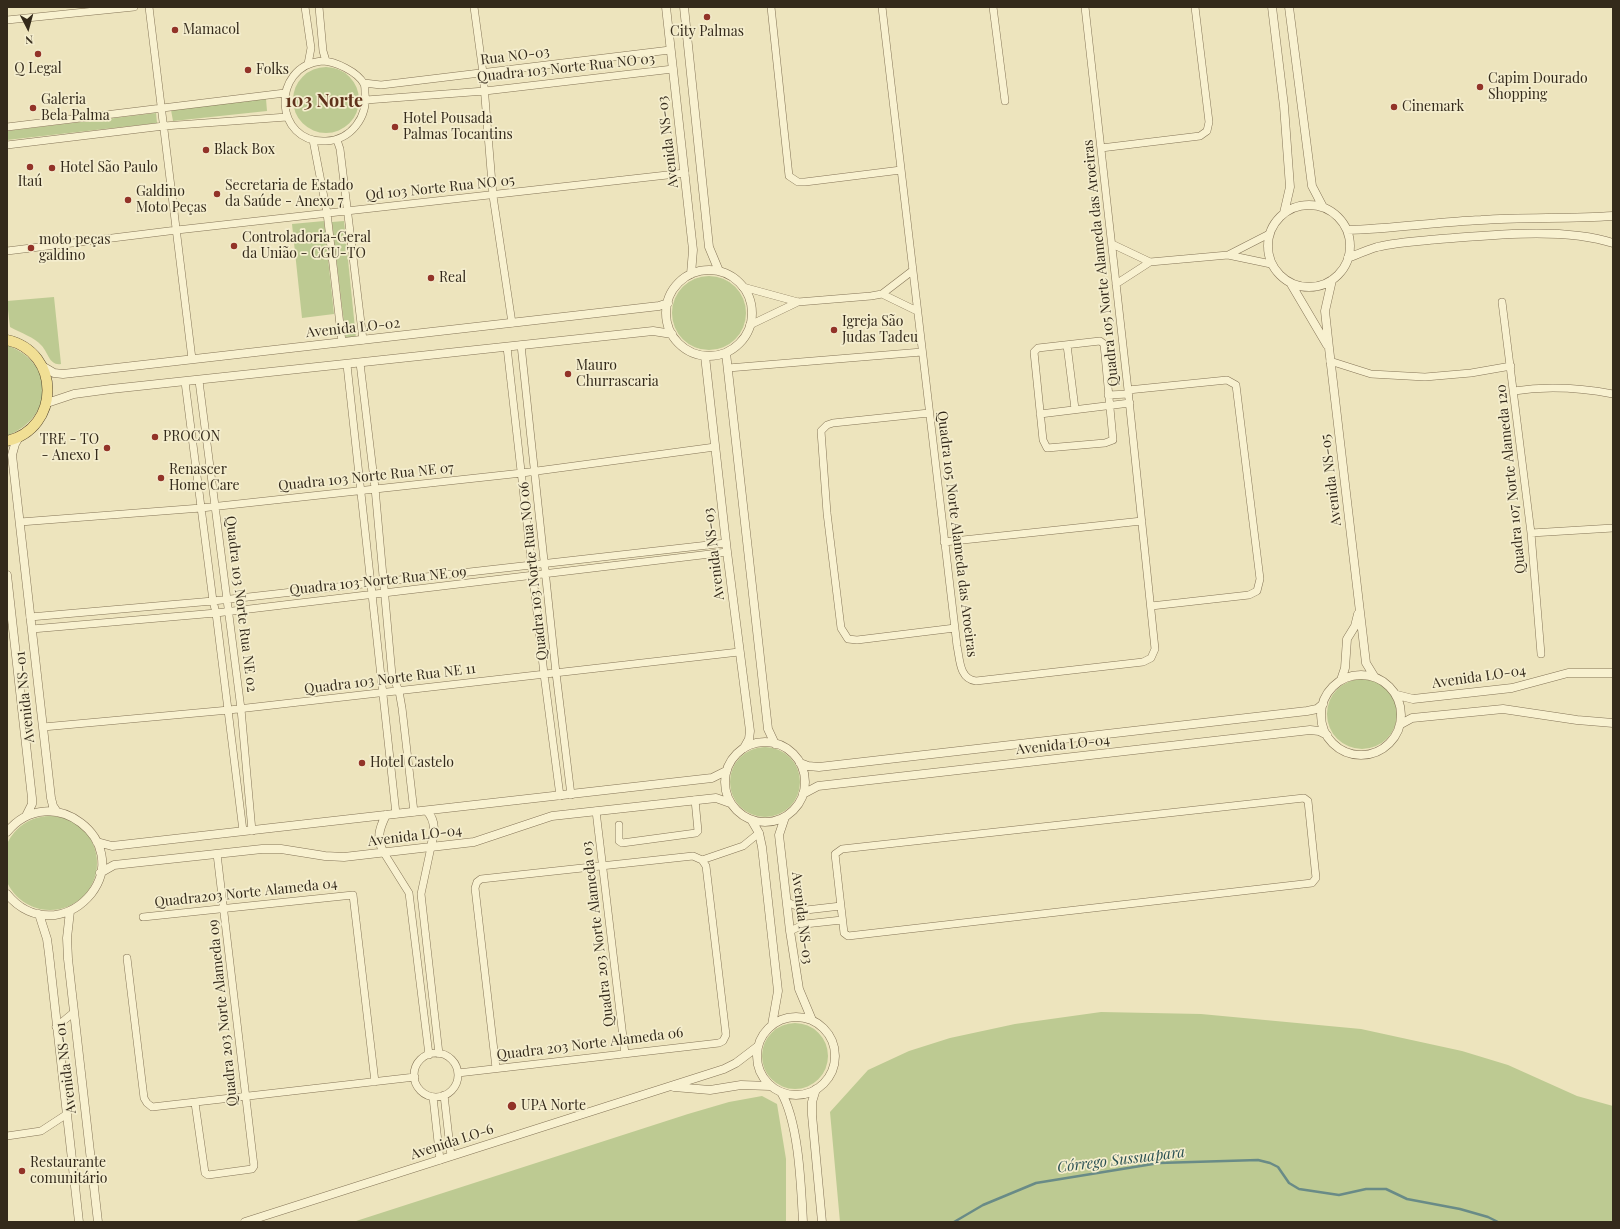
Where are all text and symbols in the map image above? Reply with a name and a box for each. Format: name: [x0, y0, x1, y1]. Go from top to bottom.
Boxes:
north arrow: [8, 8, 48, 48]
marker: City Palmas: [702, 12, 712, 22]
place label: Mamacol: [183, 22, 240, 38]
place label: City Palmas: [670, 24, 744, 40]
marker: Mamacol: [170, 25, 180, 35]
text: N: [25, 33, 34, 48]
street label: Rua NO-03: [479, 43, 551, 69]
marker: Q Legal: [33, 49, 43, 59]
street label: Quadra 103 Norte Rua NO 03: [476, 50, 656, 86]
place label: Q Legal: [14, 61, 62, 77]
place label: Folks: [256, 62, 289, 78]
marker: Folks: [243, 65, 253, 75]
place label: Capim Dourado Shopping: [1488, 71, 1588, 104]
marker: Capim Dourado Shopping: [1475, 82, 1485, 92]
district label: 103 Norte: [285, 90, 363, 112]
place label: Galeria Bela Palma: [41, 92, 110, 124]
street label: Avenida NS-03: [654, 95, 682, 189]
place label: Cinemark: [1402, 99, 1464, 115]
marker: Cinemark: [1389, 102, 1399, 112]
marker: Galeria Bela Palma: [28, 103, 38, 113]
place label: Hotel Pousada Palmas Tocantins: [403, 111, 513, 144]
marker: Hotel Pousada Palmas Tocantins: [390, 122, 400, 132]
street label: Quadra 105 Norte Alameda das Aroeiras: [1080, 139, 1122, 387]
place label: Black Box: [214, 142, 275, 158]
marker: Black Box: [201, 145, 211, 155]
place label: Hotel São Paulo: [60, 160, 158, 176]
marker: Itaú: [25, 162, 35, 172]
marker: Hotel São Paulo: [47, 163, 57, 173]
street label: Qd 103 Norte Rua NO 05: [365, 172, 515, 204]
place label: Itaú: [18, 174, 42, 190]
place label: Secretaria de Estado da Saúde - Anexo 7: [225, 178, 353, 210]
place label: Galdino Moto Peças: [136, 184, 207, 216]
marker: Secretaria de Estado da Saúde - Anexo 7: [212, 189, 222, 199]
marker: Galdino Moto Peças: [123, 195, 133, 205]
place label: Controladoria-Geral da União - CGU-TO: [242, 230, 371, 262]
place label: moto peças galdino: [39, 232, 110, 264]
marker: Controladoria-Geral da União - CGU-TO: [229, 241, 239, 251]
marker: moto peças galdino: [26, 243, 36, 253]
place label: Real: [439, 270, 466, 286]
marker: Real: [426, 273, 436, 283]
place label: Igreja São Judas Tadeu: [842, 314, 918, 346]
street label: Avenida LO-02: [305, 315, 401, 341]
marker: Igreja São Judas Tadeu: [829, 325, 839, 335]
place label: Mauro Churrascaria: [576, 358, 659, 390]
marker: Mauro Churrascaria: [563, 369, 573, 379]
street label: Quadra 107 Norte Alameda 120: [1493, 383, 1529, 575]
street label: Quadra 105 Norte Alameda das Aroeiras: [934, 410, 980, 658]
place label: PROCON: [163, 429, 220, 445]
place label: TRE - TO - Anexo I: [40, 432, 99, 464]
marker: PROCON: [150, 432, 160, 442]
street label: Avenida NS-05: [1317, 433, 1345, 527]
marker: TRE - TO - Anexo I: [102, 443, 112, 453]
street label: Quadra 103 Norte Rua NE 07: [277, 459, 455, 495]
place label: Renascer Home Care: [169, 462, 240, 494]
marker: Renascer Home Care: [156, 473, 166, 483]
street label: Quadra 103 Norte Rua NO 06: [515, 481, 551, 661]
street label: Avenida NS-03: [700, 507, 728, 601]
street label: Quadra 103 Norte Rua NE 02: [222, 515, 260, 693]
street label: Quadra 103 Norte Rua NE 09: [289, 563, 467, 599]
street label: Avenida NS-01: [12, 651, 38, 743]
street label: Quadra 103 Norte Rua NE 11: [303, 660, 477, 698]
street label: Avenida LO-04: [1431, 662, 1527, 692]
street label: Avenida LO-04: [1015, 732, 1111, 758]
place label: Hotel Castelo: [370, 755, 454, 771]
marker: Hotel Castelo: [357, 758, 367, 768]
street label: Avenida LO-04: [367, 822, 463, 850]
street label: Quadra 203 Norte Alameda 03: [578, 840, 618, 1028]
street label: Avenida NS-03: [788, 871, 816, 965]
street label: Quadra203 Norte Alameda 04: [154, 875, 338, 911]
street label: Quadra 203 Norte Alameda 09: [205, 919, 241, 1107]
street label: Avenida NS-01: [52, 1021, 80, 1115]
street label: Quadra 203 Norte Alameda 06: [496, 1024, 684, 1064]
place label: UPA Norte: [521, 1098, 586, 1114]
marker: UPA Norte: [506, 1100, 518, 1112]
street label: Avenida LO-6: [408, 1121, 496, 1163]
water label: Córrego Sussuapara: [1056, 1143, 1186, 1177]
place label: Restaurante comunitário: [30, 1155, 107, 1188]
marker: Restaurante comunitário: [17, 1166, 27, 1176]

